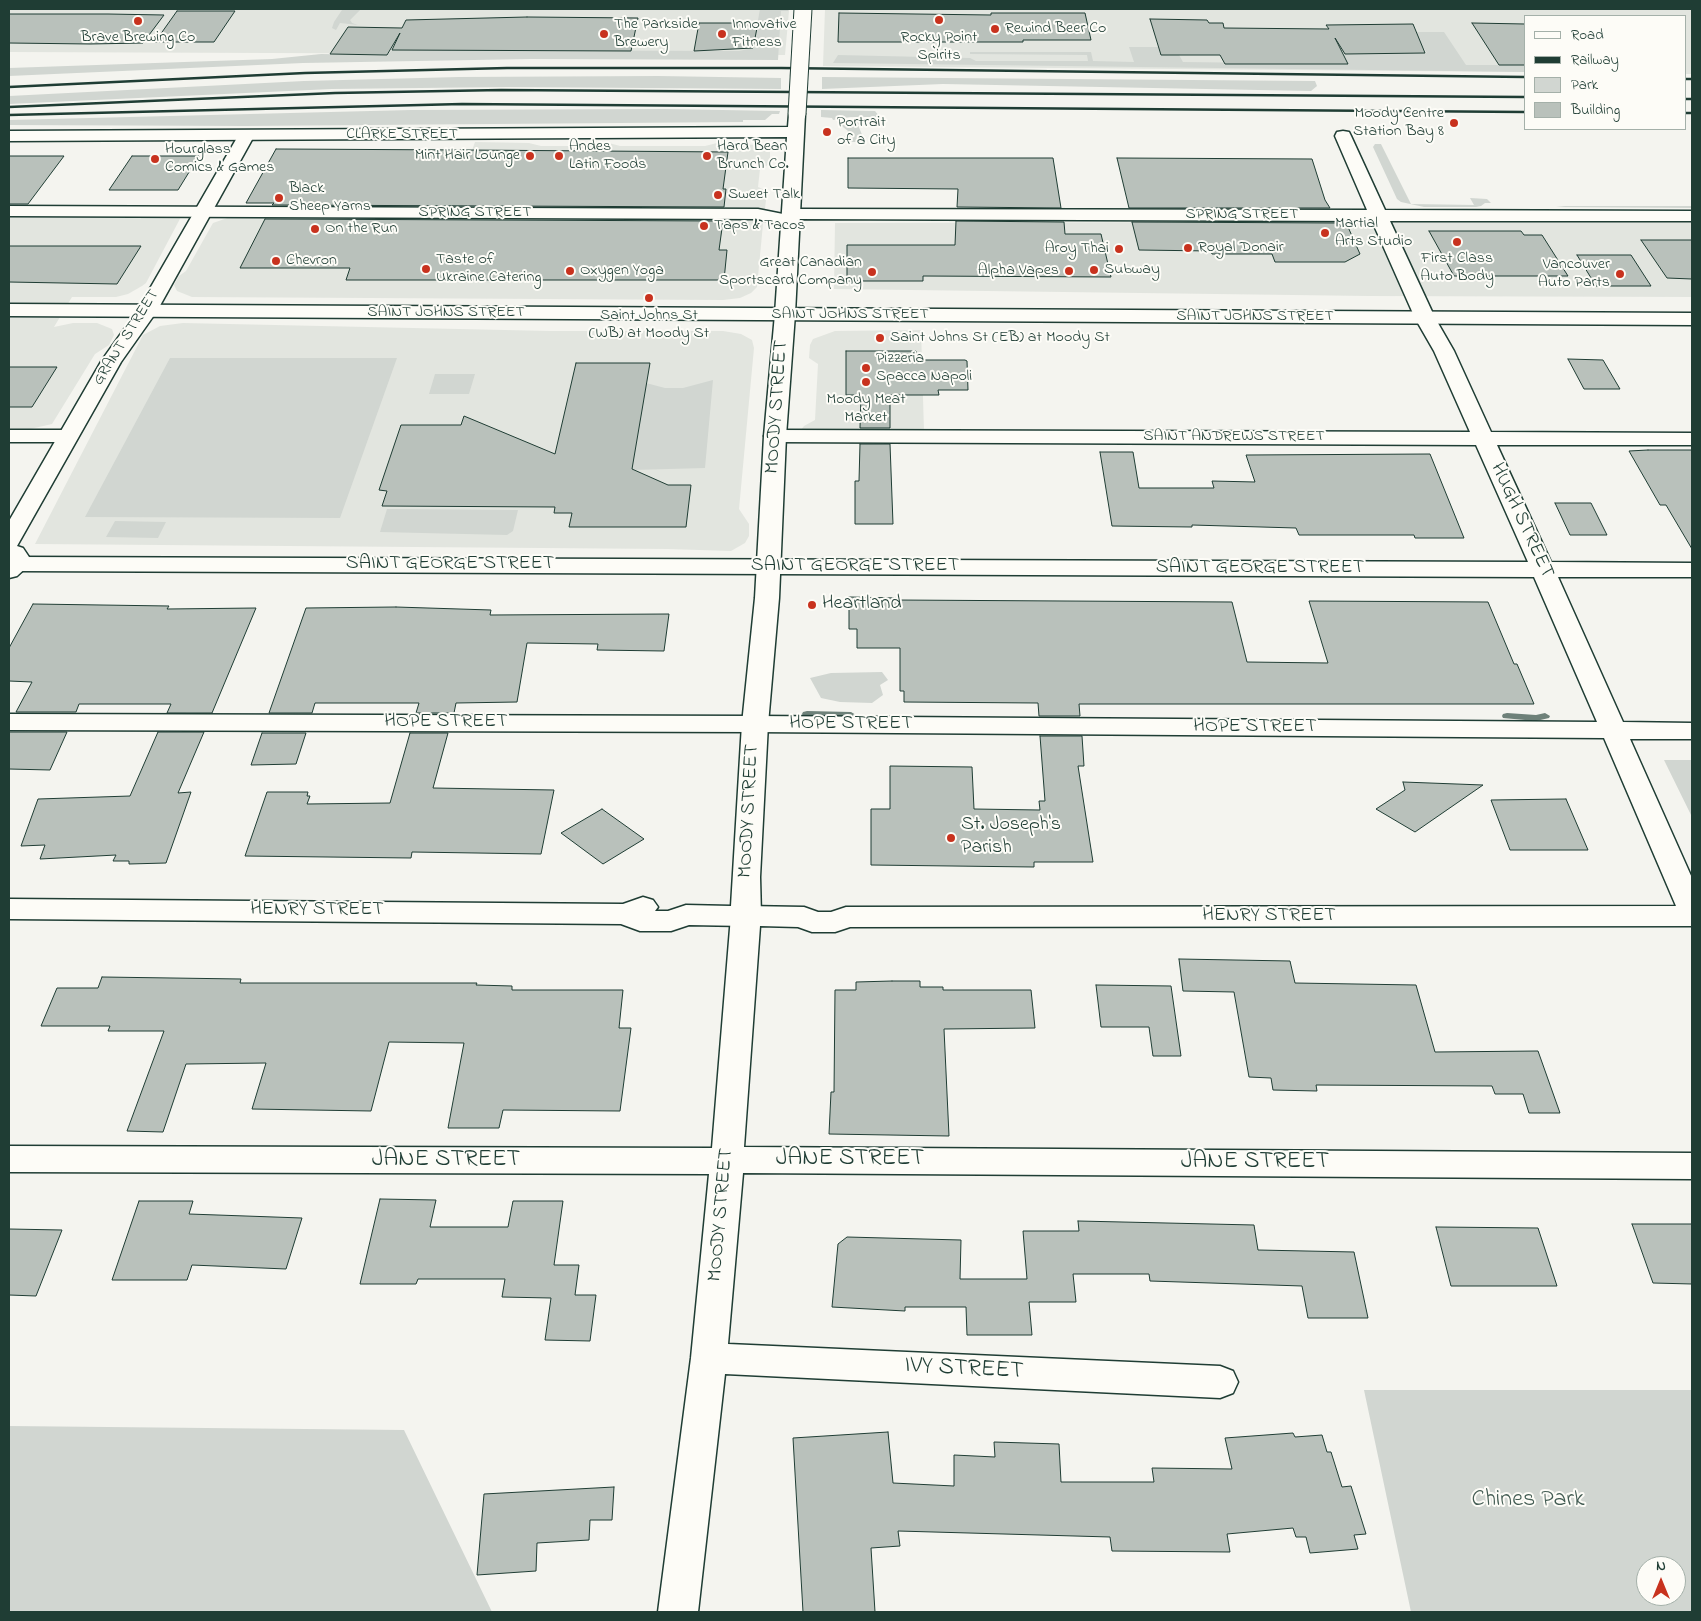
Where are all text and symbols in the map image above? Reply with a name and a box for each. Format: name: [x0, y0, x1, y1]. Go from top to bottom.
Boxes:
marker: Rocky Point Spirits: [933, 14, 945, 26]
marker: Brave Brewing Co: [132, 15, 144, 27]
place label: The Parkside Brewery: [614, 15, 698, 53]
place label: Innovative Fitness: [732, 15, 797, 53]
legend: [1524, 15, 1686, 130]
place label: Rewind Beer Co: [1005, 19, 1106, 39]
marker: Rewind Beer Co: [989, 23, 1001, 35]
text: Road: [1571, 24, 1604, 46]
place label: Brave Brewing Co: [81, 28, 195, 48]
marker: The Parkside Brewery: [598, 28, 610, 40]
marker: Innovative Fitness: [716, 28, 728, 40]
place label: Rocky Point Spirits: [901, 28, 977, 66]
text: Railway: [1571, 49, 1619, 71]
text: Park: [1571, 74, 1598, 96]
text: Building: [1571, 99, 1620, 121]
place label: Moody Centre Station Bay 8: [1353, 104, 1444, 142]
place label: Portrait of a City: [837, 113, 895, 151]
marker: Moody Centre Station Bay 8: [1448, 117, 1460, 129]
street label: CLARKE STREET: [346, 125, 458, 145]
marker: Portrait of a City: [821, 126, 833, 138]
place label: Andes Latin Foods: [569, 137, 646, 175]
place label: Hard Bean Brunch Co.: [717, 137, 789, 175]
place label: Hourglass Comics & Games: [165, 140, 274, 178]
place label: Mint Hair Lounge: [415, 146, 520, 166]
marker: Mint Hair Lounge: [524, 150, 536, 162]
marker: Andes Latin Foods: [553, 150, 565, 162]
marker: Hard Bean Brunch Co.: [701, 150, 713, 162]
marker: Hourglass Comics & Games: [149, 153, 161, 165]
place label: Black Sheep Yarns: [289, 179, 371, 217]
place label: Sweet Talk: [728, 185, 800, 205]
marker: Sweet Talk: [712, 189, 724, 201]
marker: Black Sheep Yarns: [273, 192, 285, 204]
street label: SPRING STREET: [419, 203, 531, 223]
street label: SPRING STREET: [1186, 205, 1298, 225]
place label: Martial Arts Studio: [1335, 214, 1412, 252]
place label: Taps & Tacos: [714, 216, 805, 236]
place label: On the Run: [325, 219, 397, 239]
marker: Taps & Tacos: [698, 220, 710, 232]
marker: On the Run: [309, 223, 321, 235]
marker: Martial Arts Studio: [1319, 227, 1331, 239]
marker: First Class Auto Body: [1451, 236, 1463, 248]
place label: Royal Donair: [1198, 238, 1284, 258]
place label: Aroy Thai: [1045, 239, 1109, 259]
marker: Royal Donair: [1182, 242, 1194, 254]
marker: Aroy Thai: [1113, 243, 1125, 255]
place label: First Class Auto Body: [1420, 249, 1494, 287]
place label: Taste of Ukraine Catering: [436, 250, 542, 288]
place label: Chevron: [286, 251, 337, 271]
place label: Great Canadian Sportscard Company: [719, 253, 862, 291]
marker: Chevron: [270, 255, 282, 267]
place label: Vancouver Auto Parts: [1538, 255, 1610, 293]
place label: Subway: [1104, 260, 1160, 280]
place label: Oxygen Yoga: [580, 261, 664, 281]
place label: Alpha Vapes: [978, 261, 1059, 281]
marker: Taste of Ukraine Catering: [420, 263, 432, 275]
marker: Subway: [1088, 264, 1100, 276]
marker: Oxygen Yoga: [564, 265, 576, 277]
marker: Alpha Vapes: [1063, 265, 1075, 277]
marker: Great Canadian Sportscard Company: [866, 266, 878, 278]
marker: Vancouver Auto Parts: [1614, 268, 1626, 280]
street label: GRANT STREET: [90, 286, 164, 390]
marker: Saint Johns St (WB) at Moody St: [643, 292, 655, 304]
street label: SAINT JOHNS STREET: [367, 303, 525, 323]
street label: SAINT JOHNS STREET: [771, 305, 929, 325]
place label: Saint Johns St (WB) at Moody St: [589, 306, 709, 344]
street label: SAINT JOHNS STREET: [1176, 307, 1334, 327]
place label: Saint Johns St (EB) at Moody St: [890, 328, 1110, 348]
marker: Saint Johns St (EB) at Moody St: [874, 332, 886, 344]
street label: MOODY STREET: [761, 339, 795, 475]
place label: Pizzeria Spacca Napoli: [876, 349, 972, 387]
marker: Pizzeria Spacca Napoli: [860, 362, 872, 374]
marker: Moody Meat Market: [860, 376, 872, 388]
place label: Moody Meat Market: [826, 390, 906, 428]
street label: SAINT ANDREWS STREET: [1143, 427, 1325, 447]
street label: HUGH STREET: [1484, 460, 1558, 582]
street label: SAINT GEORGE STREET: [346, 553, 554, 577]
street label: SAINT GEORGE STREET: [751, 555, 959, 579]
street label: SAINT GEORGE STREET: [1156, 557, 1364, 581]
place label: Heartland: [822, 593, 902, 617]
marker: Heartland: [806, 599, 818, 611]
street label: HOPE STREET: [384, 711, 508, 735]
street label: HOPE STREET: [789, 713, 913, 737]
street label: HOPE STREET: [1193, 716, 1317, 740]
street label: MOODY STREET: [735, 743, 765, 879]
place label: St. Joseph's Parish: [961, 814, 1061, 861]
marker: St. Joseph's Parish: [945, 832, 957, 844]
street label: HENRY STREET: [250, 899, 384, 923]
street label: HENRY STREET: [1202, 905, 1336, 929]
street label: JANE STREET: [776, 1146, 924, 1174]
street label: JANE STREET: [372, 1147, 520, 1175]
street label: MOODY STREET: [704, 1147, 740, 1283]
street label: JANE STREET: [1181, 1149, 1329, 1177]
street label: IVY STREET: [904, 1353, 1024, 1387]
park label: Chines Park: [1471, 1487, 1585, 1515]
north arrow: [1636, 1556, 1686, 1606]
text: N: [1656, 1556, 1666, 1577]

